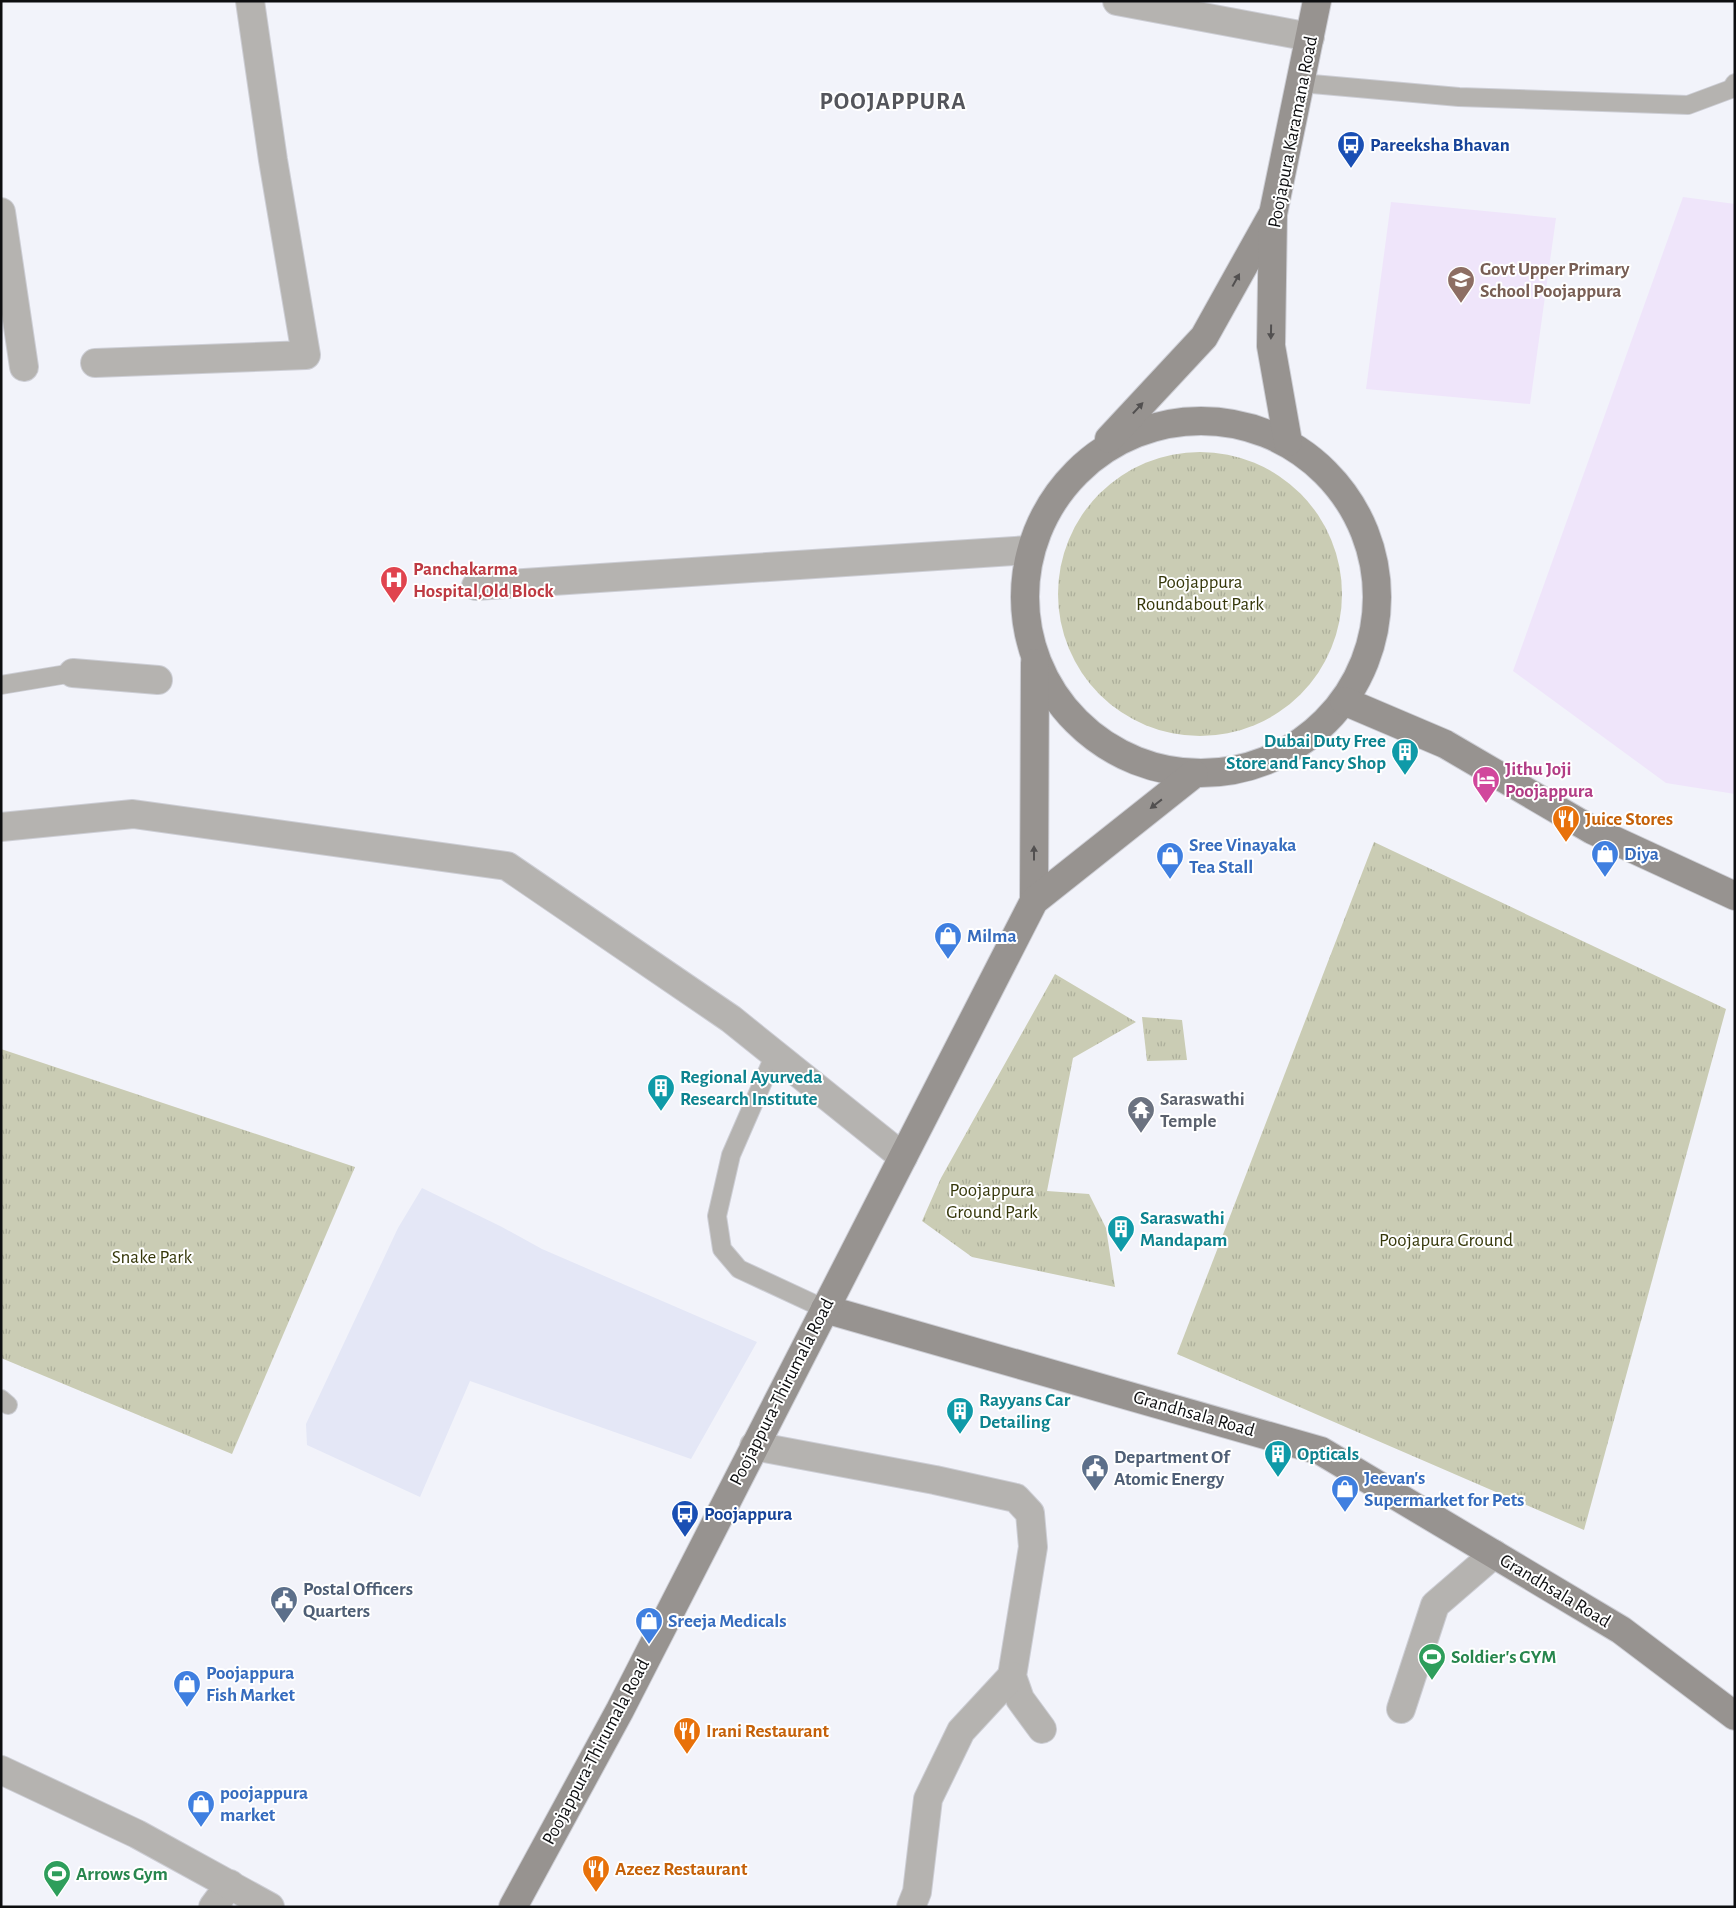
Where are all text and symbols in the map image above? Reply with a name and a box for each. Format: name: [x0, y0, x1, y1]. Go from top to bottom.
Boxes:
street label: Poojapura Karamana Road: [1265, 34, 1321, 230]
district label: POOJAPPURA: [819, 90, 967, 114]
bus stop icon: Pareeksha Bhavan: [1336, 130, 1366, 169]
place label: Pareeksha Bhavan: [1370, 136, 1510, 155]
place label: Govt Upper Primary School Poojappura: [1480, 260, 1630, 301]
school or university icon: Govt Upper Primary School Poojappura: [1446, 265, 1476, 304]
one-way arrow: [1232, 273, 1240, 287]
one-way arrow: [1267, 325, 1275, 341]
one-way arrow: [1132, 403, 1144, 415]
place label: Panchakarma Hospital,Old Block: [413, 560, 554, 601]
hospital icon: Panchakarma Hospital,Old Block: [379, 565, 409, 604]
park label: Poojappura Roundabout Park: [1136, 573, 1264, 614]
place label: Dubai Duty Free Store and Fancy Shop: [1226, 732, 1386, 773]
building icon: Dubai Duty Free Store and Fancy Shop: [1390, 737, 1420, 776]
place label: Jithu Joji Poojappura: [1505, 760, 1593, 801]
hotel icon: Jithu Joji Poojappura: [1471, 765, 1501, 804]
one-way arrow: [1150, 799, 1163, 810]
restaurant icon: Juice Stores: [1551, 804, 1581, 843]
place label: Juice Stores: [1585, 810, 1673, 829]
place label: Sree Vinayaka Tea Stall: [1189, 836, 1296, 877]
shop icon: Diya: [1590, 839, 1620, 878]
shop icon: Sree Vinayaka Tea Stall: [1155, 841, 1185, 880]
one-way arrow: [1030, 844, 1038, 860]
place label: Diya: [1624, 845, 1659, 864]
shop icon: Milma: [933, 921, 963, 960]
place label: Milma: [967, 927, 1017, 946]
place label: Regional Ayurveda Research Institute: [680, 1068, 822, 1109]
building icon: Regional Ayurveda Research Institute: [646, 1073, 676, 1112]
place label: Saraswathi Temple: [1160, 1090, 1245, 1131]
temple icon: Saraswathi Temple: [1126, 1095, 1156, 1134]
park label: Poojappura Ground Park: [946, 1181, 1038, 1222]
place label: Saraswathi Mandapam: [1140, 1209, 1227, 1250]
building icon: Saraswathi Mandapam: [1106, 1214, 1136, 1253]
park label: Poojapura Ground: [1379, 1231, 1513, 1250]
park label: Snake Park: [112, 1248, 193, 1267]
street label: Poojappura-Thirumala Road: [726, 1295, 838, 1489]
street label: Grandhsala Road: [1131, 1388, 1257, 1440]
place label: Rayyans Car Detailing: [979, 1391, 1071, 1432]
building icon: Rayyans Car Detailing: [945, 1396, 975, 1435]
building icon: Opticals: [1263, 1439, 1293, 1478]
place label: Opticals: [1297, 1445, 1359, 1464]
place label: Department Of Atomic Energy: [1114, 1448, 1231, 1489]
public building icon: Department Of Atomic Energy: [1080, 1453, 1110, 1492]
place label: Jeevan's Supermarket for Pets: [1364, 1469, 1524, 1510]
shop icon: Jeevan's Supermarket for Pets: [1330, 1474, 1360, 1513]
bus stop icon: Poojappura: [670, 1499, 700, 1538]
place label: Poojappura: [704, 1505, 792, 1524]
street label: Grandhsala Road: [1496, 1551, 1614, 1631]
place label: Postal Officers Quarters: [303, 1580, 413, 1621]
public building icon: Postal Officers Quarters: [269, 1585, 299, 1624]
shop icon: Sreeja Medicals: [634, 1606, 664, 1645]
place label: Sreeja Medicals: [668, 1612, 787, 1631]
sports icon: Soldier's GYM: [1417, 1642, 1447, 1681]
place label: Soldier's GYM: [1451, 1648, 1556, 1667]
street label: Poojappura-Thirumala Road: [539, 1656, 653, 1848]
place label: Poojappura Fish Market: [206, 1664, 295, 1705]
shop icon: Poojappura Fish Market: [172, 1669, 202, 1708]
restaurant icon: Irani Restaurant: [672, 1716, 702, 1755]
place label: Irani Restaurant: [706, 1722, 830, 1741]
place label: poojappura market: [220, 1784, 308, 1825]
shop icon: poojappura market: [186, 1789, 216, 1828]
restaurant icon: Azeez Restaurant: [581, 1854, 611, 1893]
sports icon: Arrows Gym: [42, 1859, 72, 1898]
place label: Azeez Restaurant: [615, 1860, 748, 1879]
place label: Arrows Gym: [76, 1865, 168, 1884]

